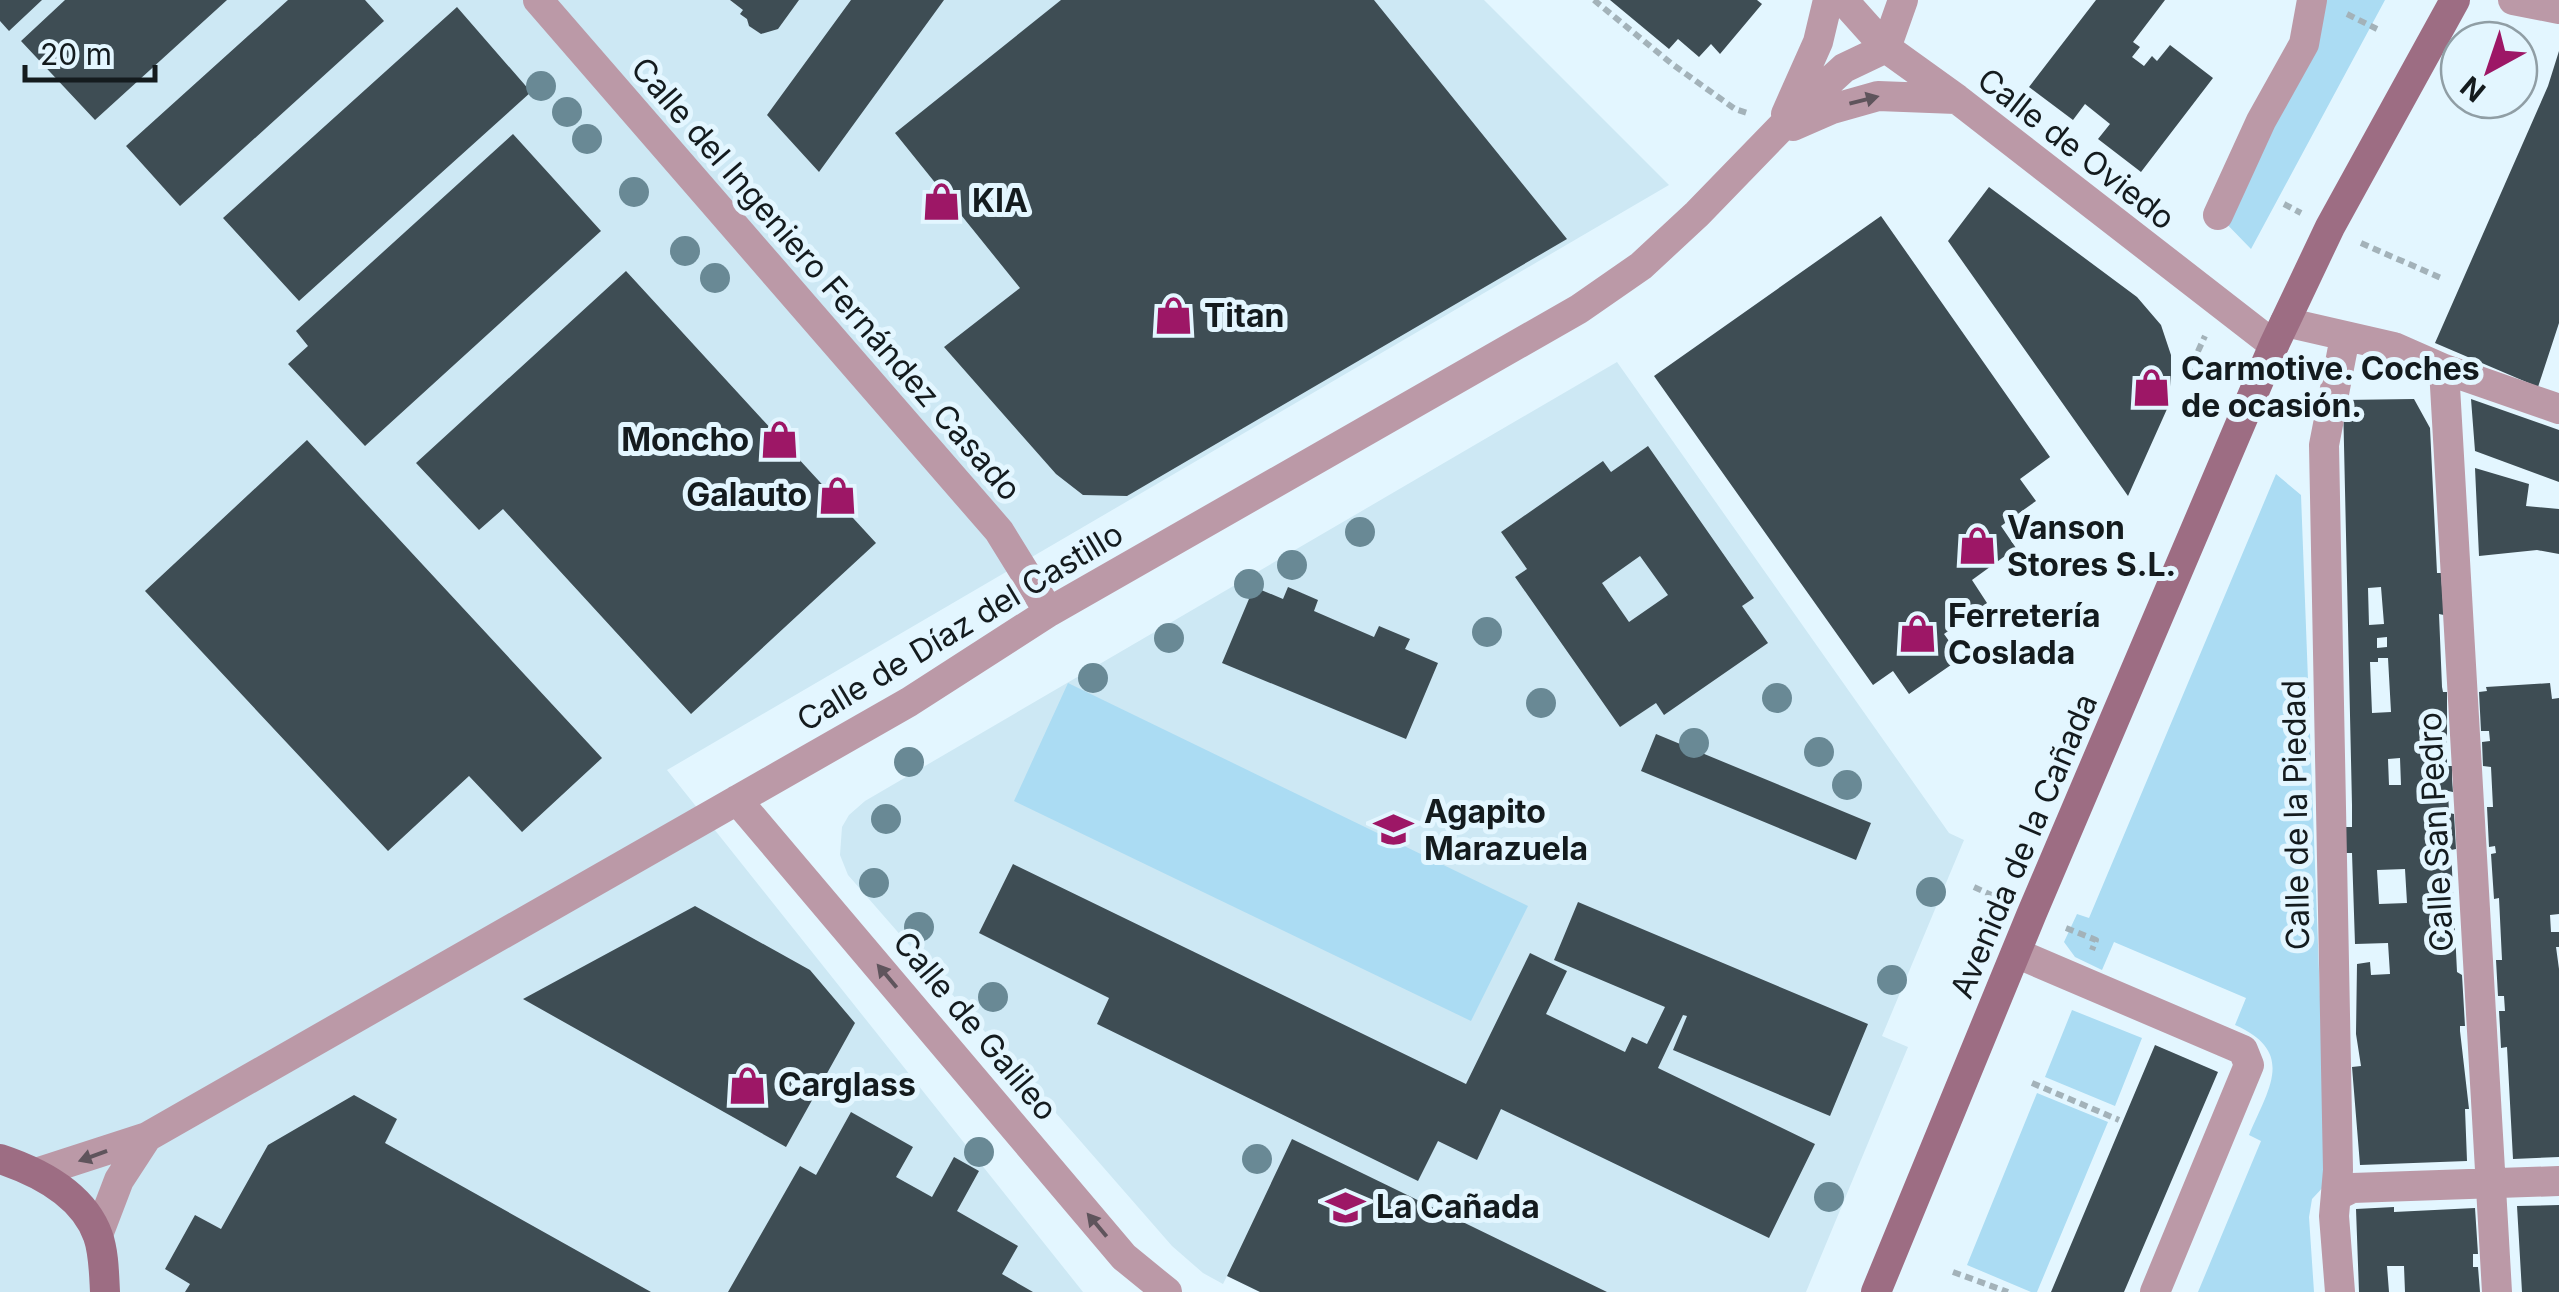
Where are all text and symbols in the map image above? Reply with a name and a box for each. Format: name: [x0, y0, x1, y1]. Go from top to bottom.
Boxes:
scale bar: [25, 20, 155, 82]
north arrow: [2439, 20, 2539, 120]
text: 20 m: [40, 36, 112, 72]
street label: Calle del Ingeniero Fernández Casado: [623, 49, 1029, 508]
street label: Calle de Oviedo: [1970, 60, 2183, 238]
text: N: [2454, 69, 2492, 109]
one-way arrow: [1849, 92, 1880, 107]
shop icon: KIA: [921, 180, 963, 222]
place label: KIA: [972, 181, 1028, 220]
shop icon: Titan: [1153, 295, 1195, 337]
place label: Titan: [1204, 296, 1284, 335]
place label: Carmotive. Coches de ocasión.: [2181, 349, 2480, 425]
shop icon: Carmotive. Coches de ocasión.: [2130, 366, 2172, 408]
shop icon: Moncho: [758, 419, 800, 461]
place label: Moncho: [621, 420, 749, 459]
shop icon: Galauto: [816, 474, 858, 516]
place label: Galauto: [686, 475, 807, 514]
place label: Vanson Stores S.L.: [2007, 508, 2176, 584]
street label: Calle de Díaz del Castillo: [790, 514, 1130, 739]
shop icon: Vanson Stores S.L.: [1956, 525, 1998, 567]
place label: Ferretería Coslada: [1948, 596, 2100, 672]
shop icon: Ferretería Coslada: [1897, 613, 1939, 655]
street label: Calle de la Piedad: [2274, 679, 2317, 951]
street label: Avenida de la Cañada: [1942, 688, 2105, 1004]
street label: Calle San Pedro: [2410, 711, 2461, 953]
place label: Agapito Marazuela: [1424, 792, 1588, 868]
school or university icon: Agapito Marazuela: [1373, 809, 1415, 851]
street label: Calle de Galileo: [885, 923, 1066, 1128]
one-way arrow: [877, 964, 898, 989]
shop icon: Carglass: [727, 1064, 769, 1106]
place label: Carglass: [778, 1065, 916, 1104]
one-way arrow: [78, 1149, 108, 1164]
school or university icon: La Cañada: [1325, 1186, 1367, 1228]
place label: La Cañada: [1376, 1187, 1540, 1226]
one-way arrow: [1086, 1212, 1108, 1237]

